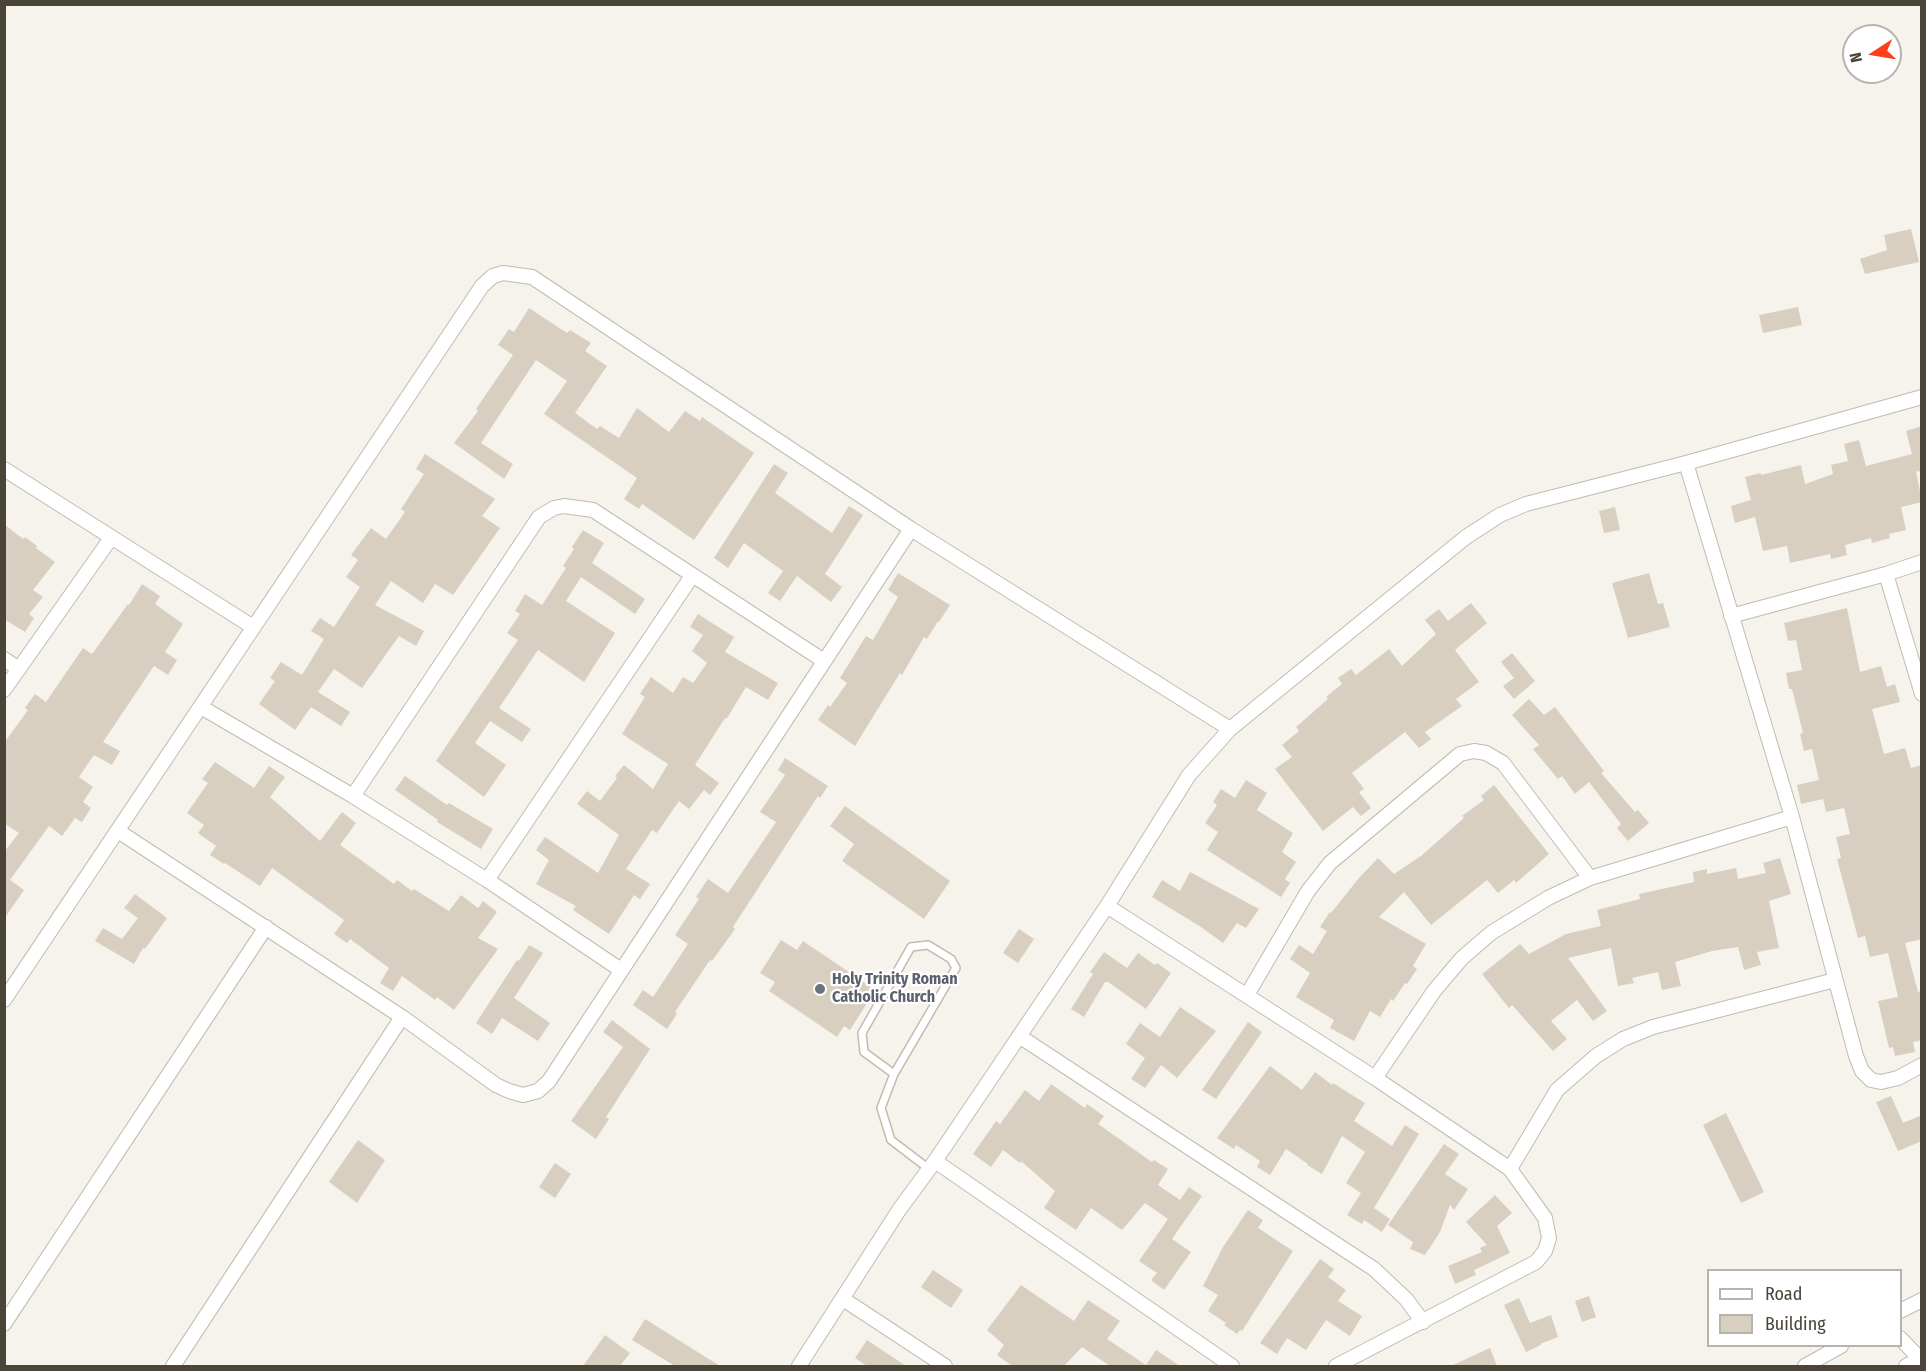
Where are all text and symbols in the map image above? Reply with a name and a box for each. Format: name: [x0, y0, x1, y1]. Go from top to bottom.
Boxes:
north arrow: [1842, 24, 1902, 84]
text: N: [1846, 51, 1866, 64]
place label: Holy Trinity Roman Catholic Church: [832, 970, 958, 1008]
marker: Holy Trinity Roman Catholic Church: [813, 982, 827, 996]
legend: [1707, 1269, 1902, 1347]
text: Road: [1765, 1283, 1802, 1305]
text: Building: [1765, 1313, 1826, 1335]

